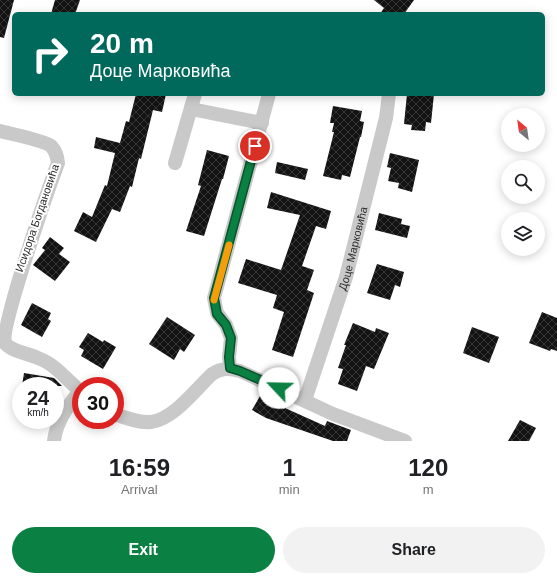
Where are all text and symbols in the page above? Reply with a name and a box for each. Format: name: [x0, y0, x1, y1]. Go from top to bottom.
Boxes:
icon: right: [24, 28, 76, 80]
text: 20 m: [90, 28, 154, 59]
text: Доце Марковића: [90, 61, 230, 81]
north arrow: [501, 108, 545, 152]
map controls: [501, 108, 545, 256]
pin: [238, 129, 272, 163]
icon: arrive: [244, 135, 266, 157]
button: search: [501, 160, 545, 204]
street label: Исидора Богдановића: [13, 162, 61, 273]
street label: Доце Марковића: [336, 205, 370, 292]
button: layers: [501, 212, 545, 256]
position arrow: [258, 367, 300, 409]
speed limit sign: 30: [72, 377, 124, 429]
text: 24: [27, 387, 49, 409]
text: km/h: [27, 407, 49, 418]
text: 16:59: [109, 454, 170, 481]
text: 1: [282, 454, 296, 481]
text: 120: [408, 454, 448, 481]
text: Arrival: [121, 482, 158, 497]
text: min: [279, 482, 300, 497]
text: m: [423, 482, 434, 497]
button: Exit: [12, 527, 275, 573]
button: Share: [283, 527, 545, 573]

